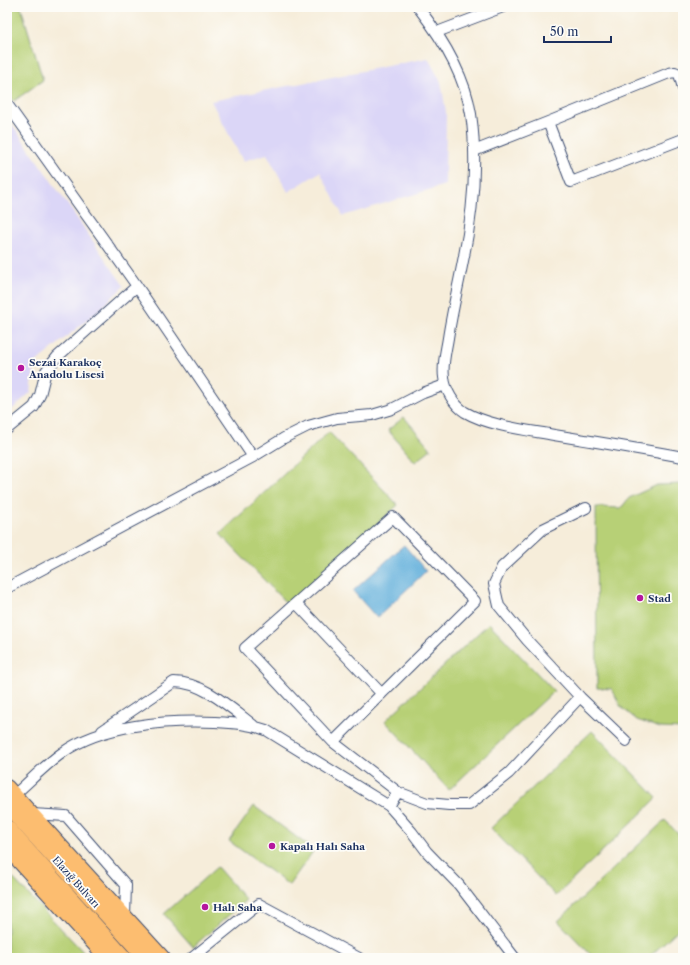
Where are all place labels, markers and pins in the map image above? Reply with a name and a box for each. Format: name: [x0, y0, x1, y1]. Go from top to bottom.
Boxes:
place label: Sezai Karakoç Anadolu Lisesi: [28, 356, 105, 381]
marker: Sezai Karakoç Anadolu Lisesi: [16, 363, 26, 373]
place label: Stad: [648, 592, 671, 605]
marker: Stad: [635, 593, 645, 603]
place label: Kapalı Halı Saha: [280, 840, 365, 853]
marker: Kapalı Halı Saha: [267, 841, 277, 851]
place label: Halı Saha: [213, 901, 262, 914]
marker: Halı Saha: [200, 902, 210, 912]

